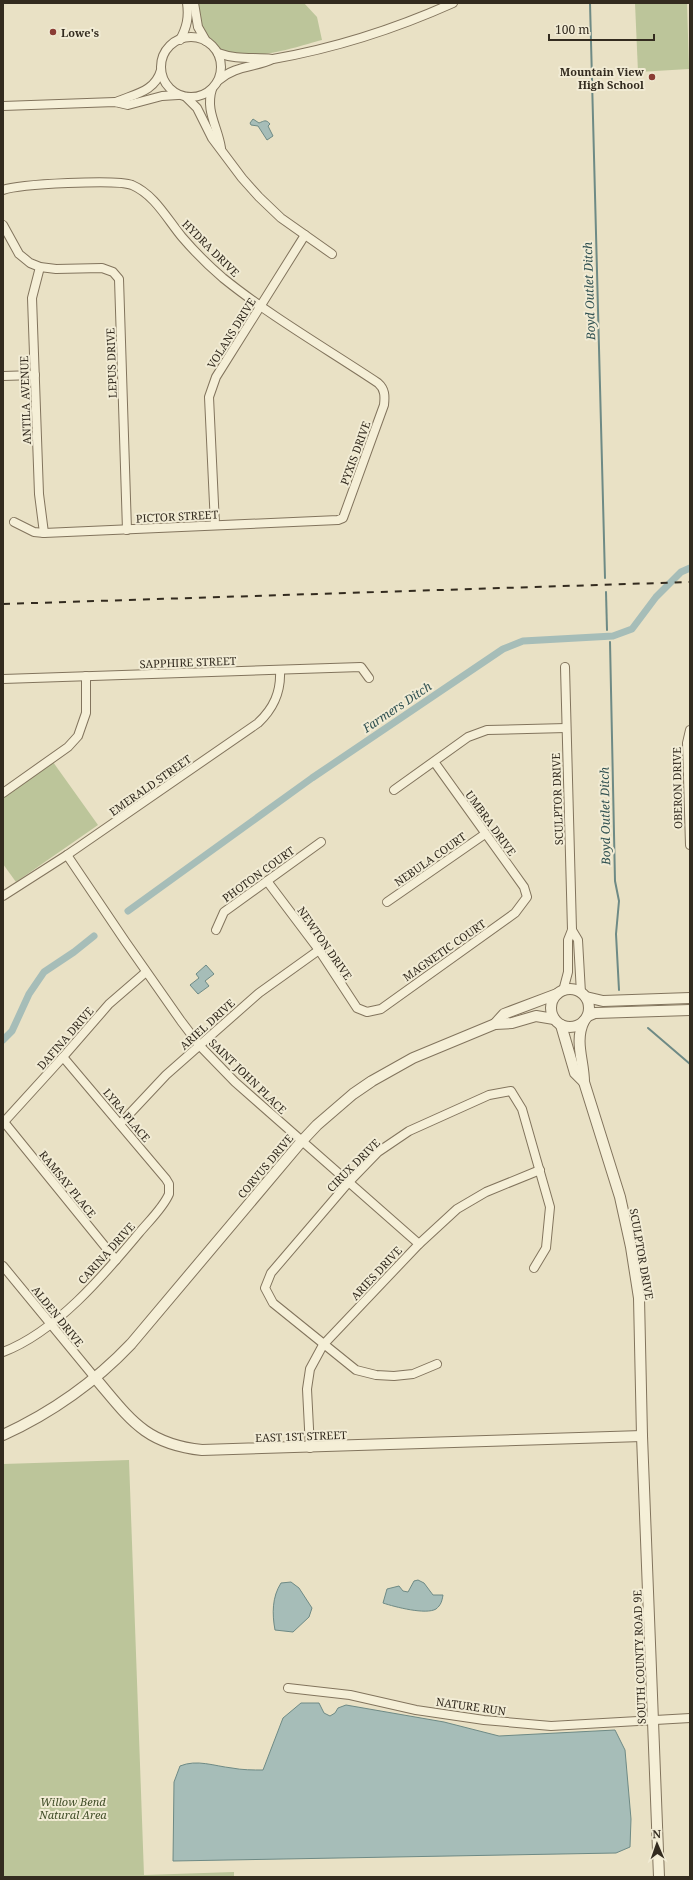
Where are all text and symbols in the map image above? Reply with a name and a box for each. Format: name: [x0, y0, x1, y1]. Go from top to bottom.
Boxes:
scale bar: [549, 16, 654, 42]
text: 100 m: [555, 21, 590, 38]
place label: Lowe's: [61, 25, 99, 40]
marker: Lowe's: [48, 27, 58, 37]
place label: Mountain View High School: [560, 64, 645, 92]
marker: Mountain View High School: [647, 72, 657, 82]
street label: HYDRA DRIVE: [179, 216, 243, 280]
water label: Boyd Outlet Ditch: [579, 242, 599, 341]
street label: VOLANS DRIVE: [203, 295, 259, 371]
street label: LEPUS DRIVE: [102, 327, 120, 399]
street label: ANTILA AVENUE: [16, 355, 34, 445]
street label: PYXIS DRIVE: [336, 419, 374, 487]
street label: PICTOR STREET: [135, 506, 219, 526]
street label: SAPPHIRE STREET: [139, 653, 237, 671]
water label: Farmers Ditch: [358, 678, 435, 737]
street label: OBERON DRIVE: [669, 747, 685, 829]
street label: EMERALD STREET: [106, 751, 194, 819]
street label: SCULPTOR DRIVE: [548, 752, 566, 845]
water label: Boyd Outlet Ditch: [596, 767, 614, 866]
street label: UMBRA DRIVE: [462, 788, 520, 859]
street label: NEBULA COURT: [391, 829, 469, 889]
street label: PHOTON COURT: [219, 843, 297, 905]
street label: NEWTON DRIVE: [294, 903, 356, 983]
street label: MAGNETIC COURT: [400, 916, 489, 984]
street label: ARIEL DRIVE: [176, 995, 238, 1053]
street label: DAFINA DRIVE: [34, 1003, 97, 1073]
street label: SAINT JOHN PLACE: [206, 1035, 290, 1117]
street label: LYRA PLACE: [100, 1085, 154, 1145]
street label: CORVUS DRIVE: [234, 1131, 296, 1201]
street label: CIRUX DRIVE: [323, 1135, 383, 1195]
street label: RAMSAY PLACE: [36, 1147, 100, 1221]
street label: SCULPTOR DRIVE: [627, 1207, 657, 1301]
street label: CARINA DRIVE: [74, 1219, 138, 1287]
street label: ARIES DRIVE: [347, 1243, 405, 1303]
street label: ALDEN DRIVE: [29, 1282, 87, 1350]
street label: EAST 1ST STREET: [255, 1427, 347, 1445]
street label: SOUTH COUNTY ROAD 9E: [629, 1589, 649, 1725]
street label: NATURE RUN: [435, 1694, 508, 1718]
park label: Willow Bend Natural Area: [38, 1794, 107, 1822]
north arrow: [637, 1824, 677, 1864]
text: N: [652, 1826, 662, 1841]

